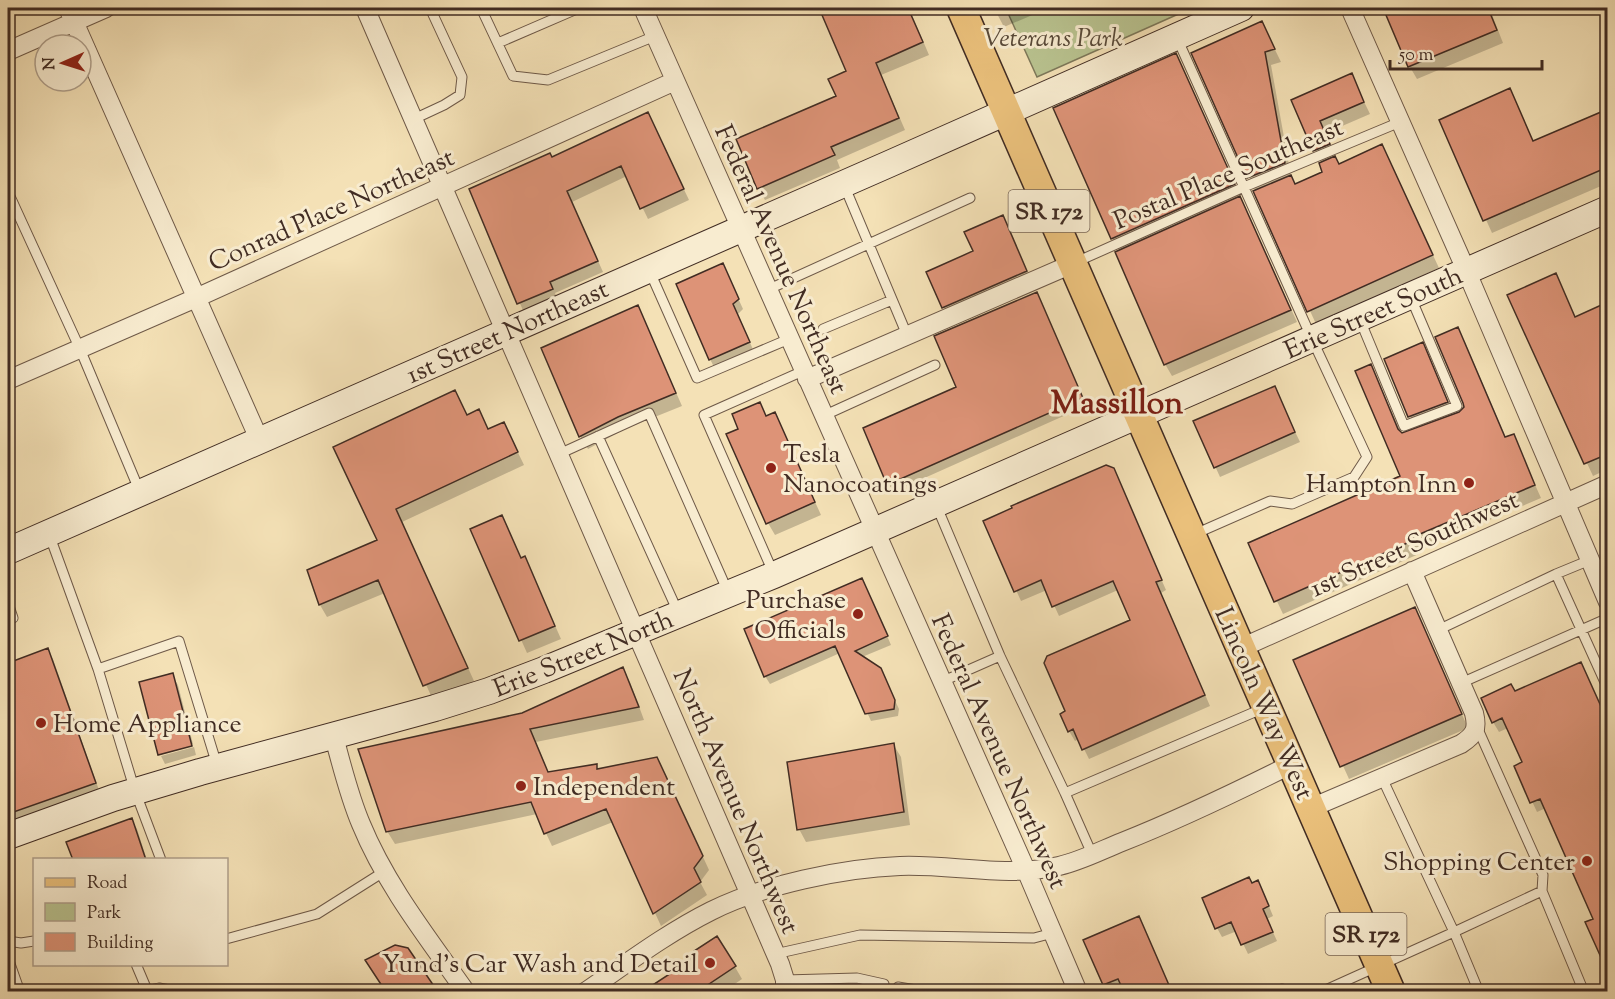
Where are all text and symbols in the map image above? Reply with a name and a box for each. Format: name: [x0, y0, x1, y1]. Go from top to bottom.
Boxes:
park label: Veterans Park: [983, 21, 1123, 58]
north arrow: [33, 33, 93, 93]
scale bar: [1390, 33, 1542, 71]
text: 50 m: [1398, 43, 1434, 69]
text: N: [39, 56, 62, 71]
street label: Postal Place Southeast: [1108, 110, 1350, 240]
street label: Federal Avenue Northeast: [704, 120, 856, 401]
street label: Conrad Place Northeast: [203, 140, 461, 282]
road number: SR 172: [1008, 190, 1090, 232]
street label: Erie Street South: [1279, 258, 1469, 370]
street label: 1st Street Northeast: [401, 272, 615, 394]
district label: Massillon: [1051, 382, 1183, 428]
place label: Tesla Nanocoatings: [783, 437, 937, 504]
marker: Tesla Nanocoatings: [764, 461, 778, 475]
place label: Hampton Inn: [1306, 467, 1457, 504]
marker: Hampton Inn: [1462, 476, 1476, 490]
street label: 1st Street Southwest: [1305, 483, 1525, 608]
place label: Purchase Officials: [746, 583, 846, 650]
street label: Erie Street North: [488, 602, 680, 708]
street label: Lincoln Way West: [1204, 602, 1322, 806]
marker: Purchase Officials: [851, 607, 865, 621]
street label: Federal Avenue Northwest: [920, 608, 1075, 896]
street label: North Avenue Northwest: [662, 664, 807, 940]
place label: Home Appliance: [53, 707, 242, 744]
marker: Home Appliance: [34, 716, 48, 730]
place label: Independent: [533, 770, 675, 807]
marker: Independent: [514, 779, 528, 793]
place label: Shopping Center: [1383, 845, 1575, 882]
marker: Shopping Center: [1580, 854, 1594, 868]
legend: [33, 858, 228, 966]
text: Road: [87, 871, 127, 897]
text: Park: [87, 901, 122, 927]
road number: SR 172: [1326, 913, 1406, 955]
text: Building: [87, 931, 153, 957]
place label: Yund's Car Wash and Detail: [382, 947, 698, 984]
marker: Yund's Car Wash and Detail: [703, 956, 717, 970]

